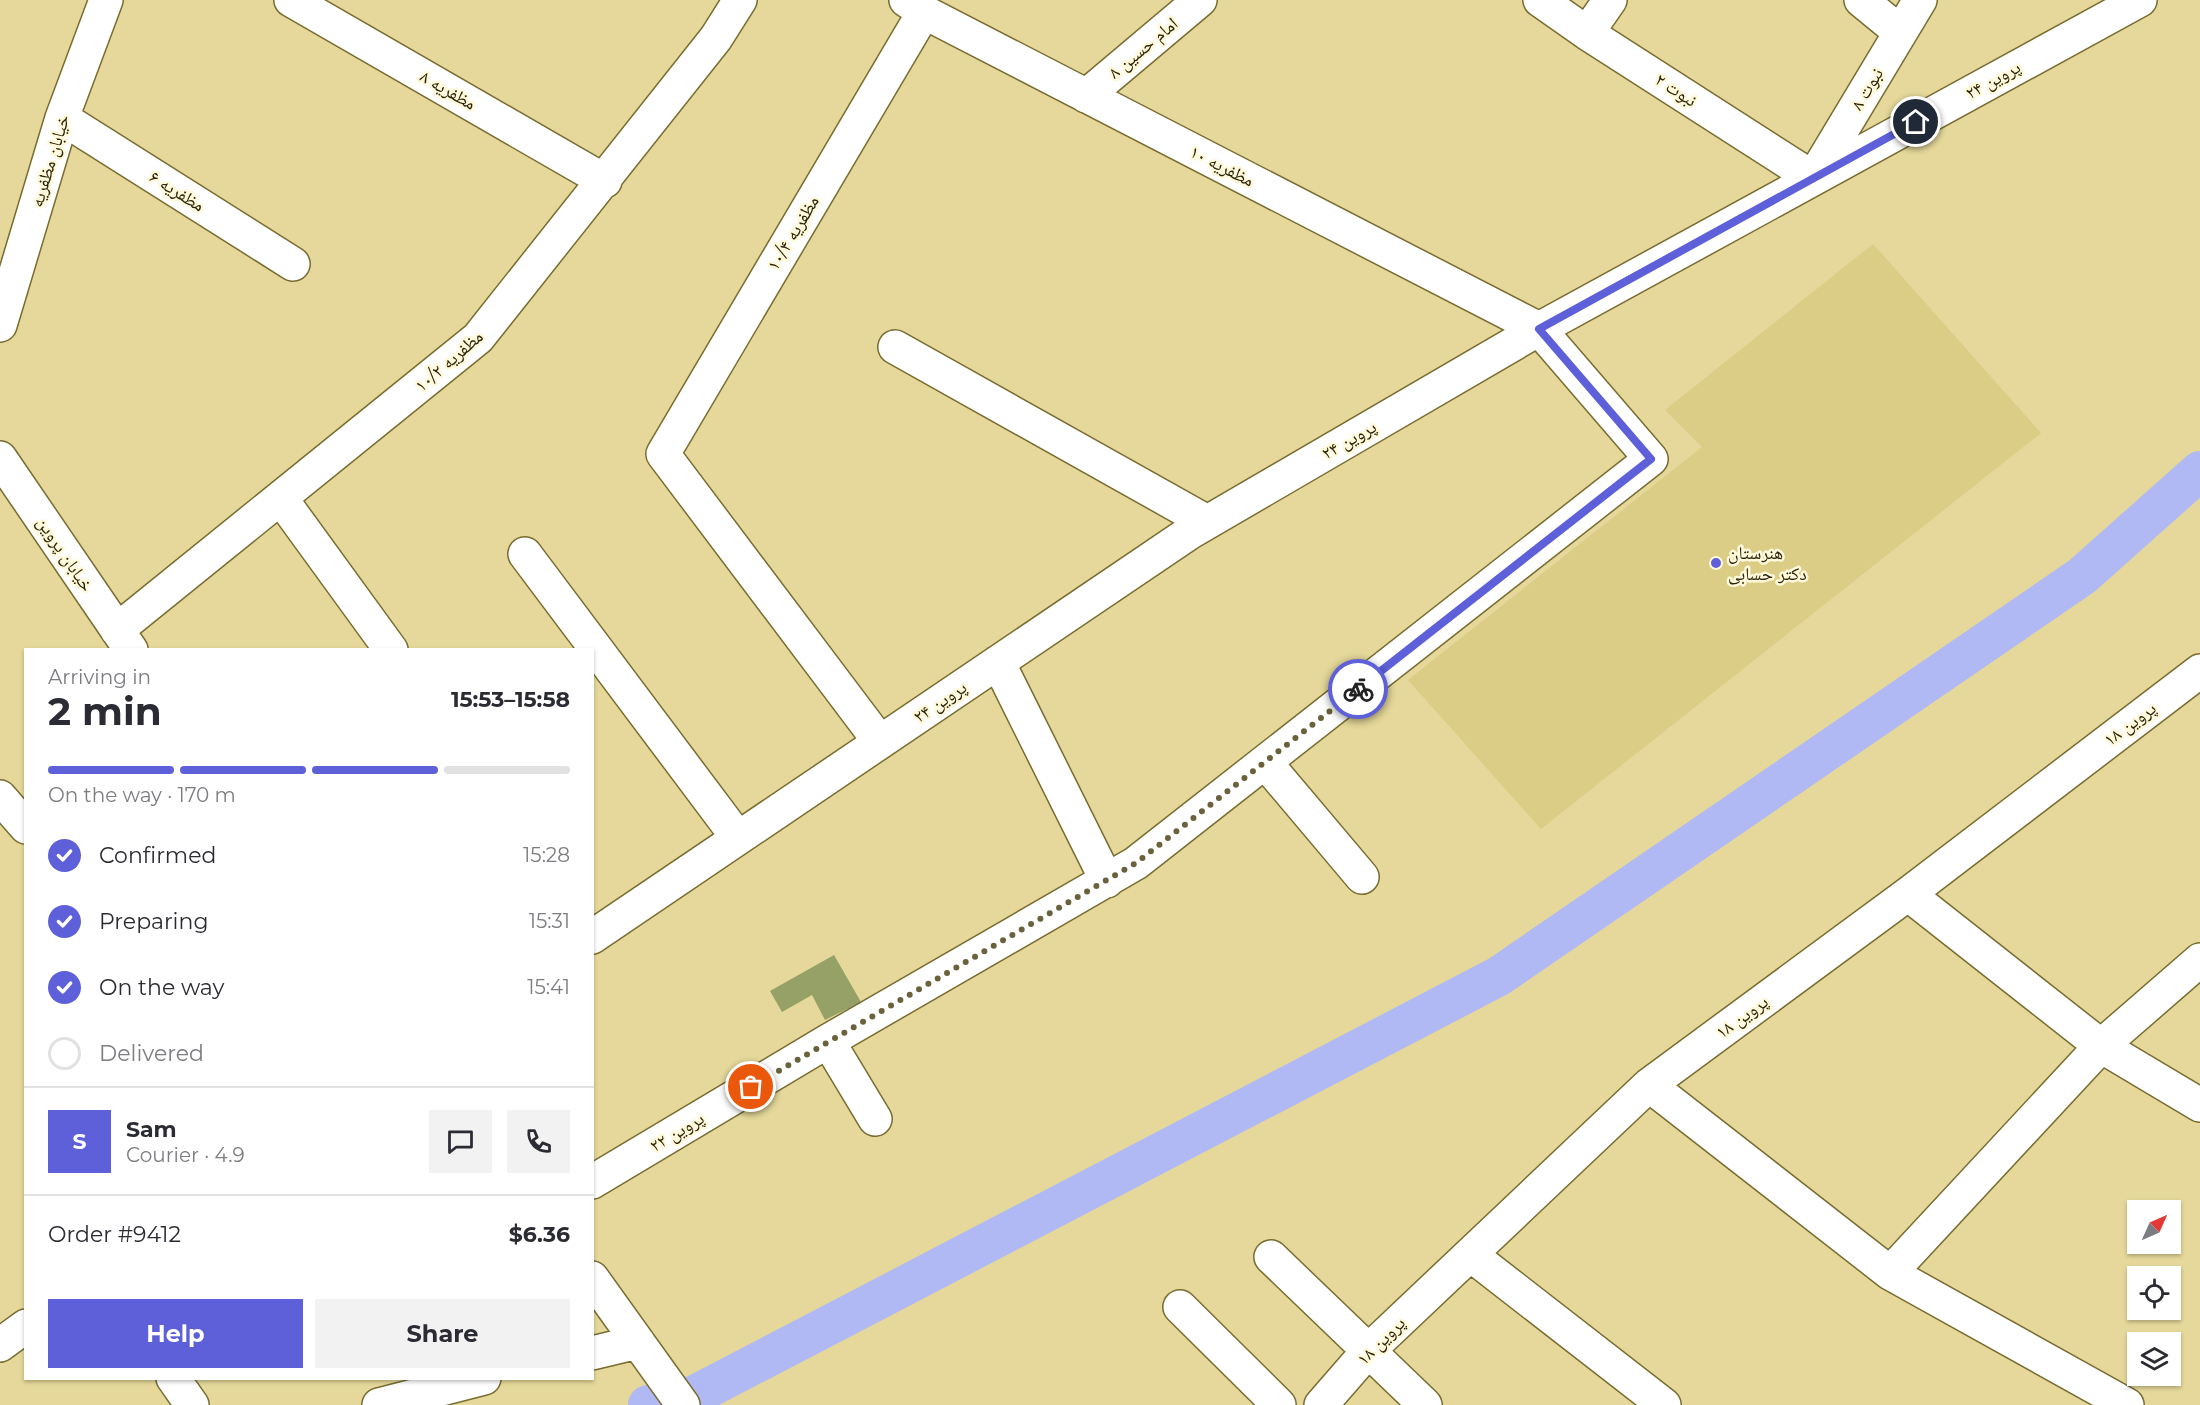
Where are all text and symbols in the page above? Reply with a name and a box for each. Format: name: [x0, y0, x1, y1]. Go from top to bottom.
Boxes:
street label: امام حسین ۸: [1104, 13, 1183, 84]
street label: پروین ۲۴: [1962, 56, 2024, 104]
street label: نبوت ۸: [1846, 64, 1888, 114]
street label: مظفریه ۸: [416, 65, 480, 115]
street label: نبوت ۲: [1651, 68, 1701, 112]
pin: [1890, 96, 1941, 147]
icon: home: [1899, 105, 1932, 138]
street label: خیابان مظفریه: [26, 112, 74, 210]
street label: مظفریه ۱۰: [1186, 141, 1258, 191]
street label: مظفریه ۶: [145, 166, 209, 216]
street label: مظفریه ۱۰/۴: [762, 192, 824, 274]
street label: مظفریه ۱۰/۲: [410, 325, 488, 397]
street label: پروین ۲۴: [1318, 416, 1380, 465]
street label: خیابان پروین: [32, 512, 98, 596]
place label: هنرستان دکتر حسابی: [1728, 542, 1807, 585]
marker: هنرستان دکتر حسابی: [1709, 556, 1723, 570]
courier: [1328, 659, 1388, 719]
text: Arriving in: [48, 665, 151, 689]
icon: bike: [1342, 673, 1375, 706]
street label: پروین ۲۴: [909, 676, 971, 728]
text: 15:53–15:58: [451, 686, 570, 713]
text: 2 min: [48, 687, 162, 735]
street label: پروین ۱۸: [2100, 697, 2160, 751]
text: On the way · 170 m: [48, 783, 236, 807]
icon: check: [48, 839, 81, 872]
text: Confirmed: [99, 842, 216, 869]
text: 15:28: [523, 843, 570, 867]
icon: check: [48, 905, 81, 938]
text: Preparing: [99, 908, 208, 935]
text: 15:31: [529, 909, 570, 933]
icon: check: [48, 971, 81, 1004]
text: On the way: [99, 974, 224, 1001]
text: 15:41: [527, 975, 570, 999]
street label: پروین ۱۸: [1711, 991, 1773, 1043]
text: Delivered: [99, 1040, 204, 1067]
pin: [725, 1061, 776, 1112]
icon: bag: [734, 1070, 767, 1103]
street label: پروین ۲۲: [646, 1107, 708, 1157]
button: chat: [429, 1110, 492, 1173]
button: phone: [507, 1110, 570, 1173]
text: Sam: [126, 1116, 177, 1143]
text: S: [72, 1128, 87, 1155]
text: Courier · 4.9: [126, 1143, 245, 1167]
north arrow: [2127, 1200, 2181, 1254]
map controls: [2127, 1200, 2181, 1386]
text: Order #9412: [48, 1221, 181, 1248]
text: $6.36: [509, 1221, 570, 1248]
button: locate: [2127, 1266, 2181, 1320]
button: Help: [48, 1299, 303, 1368]
button: Share: [315, 1299, 570, 1368]
street label: پروین ۱۸: [1352, 1312, 1410, 1370]
button: layers: [2127, 1332, 2181, 1386]

